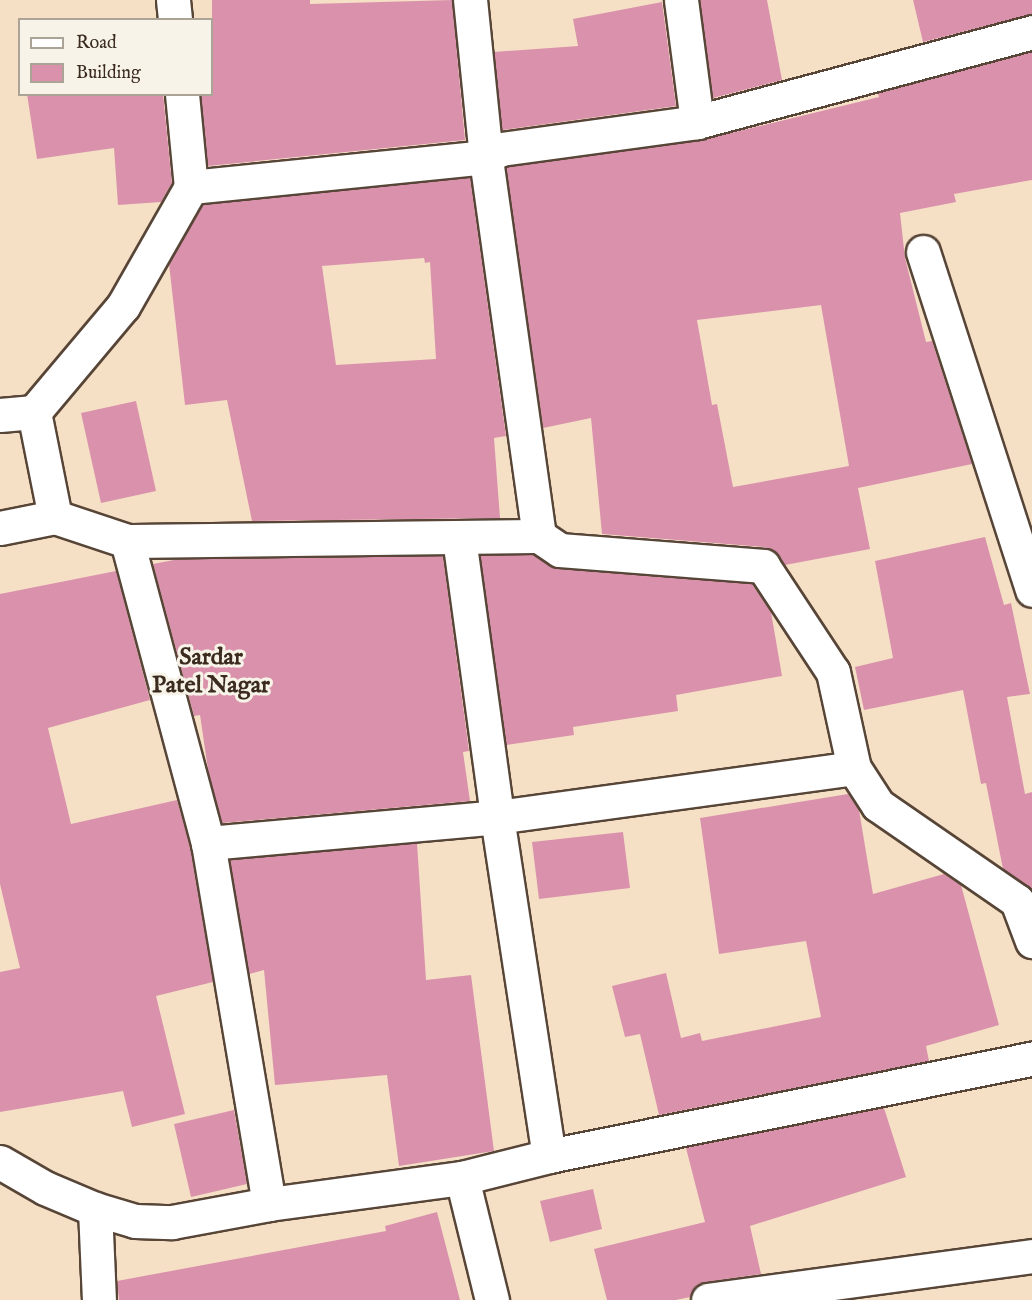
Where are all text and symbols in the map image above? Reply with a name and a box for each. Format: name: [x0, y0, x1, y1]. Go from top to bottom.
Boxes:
legend: [18, 18, 213, 96]
text: Road: [76, 32, 117, 55]
text: Building: [76, 62, 141, 85]
district label: Sardar Patel Nagar: [152, 644, 270, 700]

